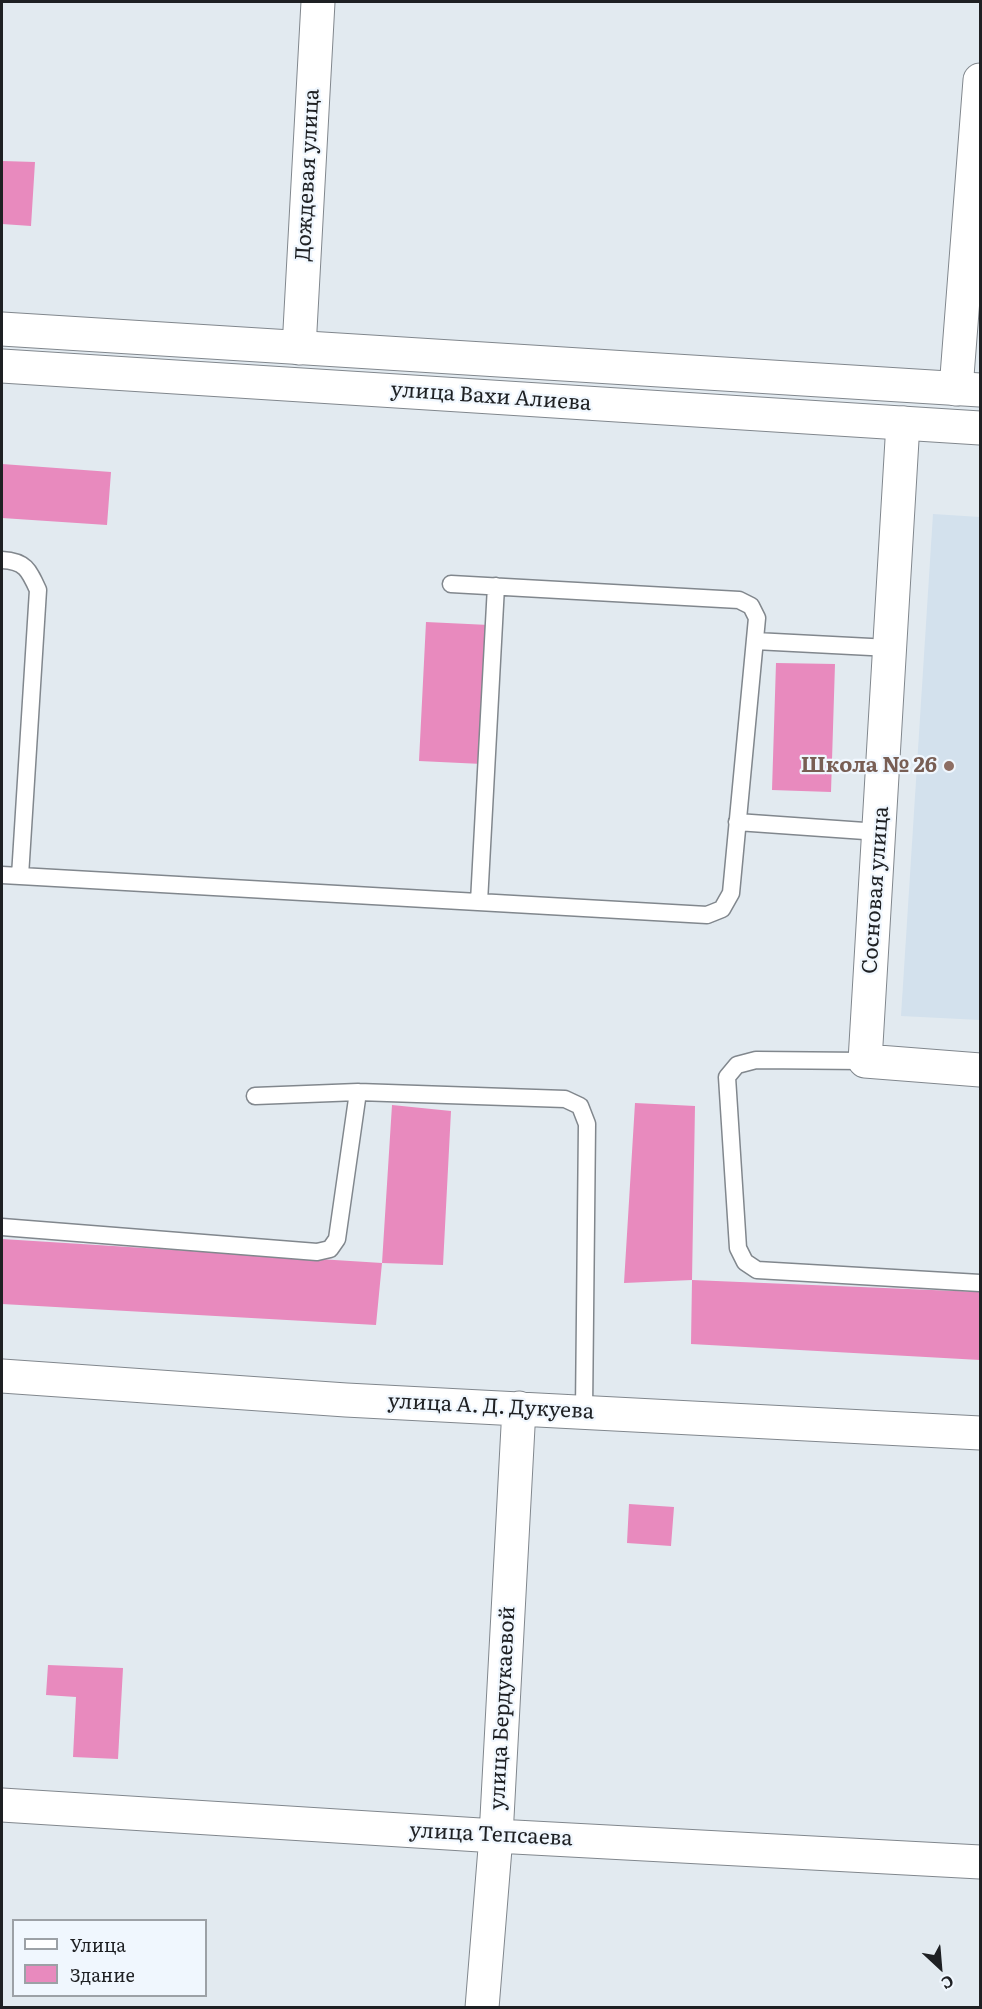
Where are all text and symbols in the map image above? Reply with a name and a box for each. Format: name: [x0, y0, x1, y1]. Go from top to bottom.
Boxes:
street label: Дождевая улица: [291, 88, 325, 262]
street label: улица Вахи Алиева: [390, 377, 592, 417]
place label: Школа № 26: [801, 753, 937, 779]
marker: Школа № 26: [942, 759, 956, 773]
street label: Сосновая улица: [858, 805, 894, 975]
street label: улица А. Д. Дукуева: [387, 1389, 595, 1425]
street label: улица Бердукаевой: [485, 1605, 521, 1811]
street label: улица Тепсаева: [409, 1818, 573, 1852]
legend: [12, 1919, 207, 1997]
text: Улица: [70, 1931, 126, 1958]
north arrow: [910, 1937, 970, 1997]
text: Здание: [70, 1961, 135, 1988]
text: С: [938, 1970, 958, 1996]

